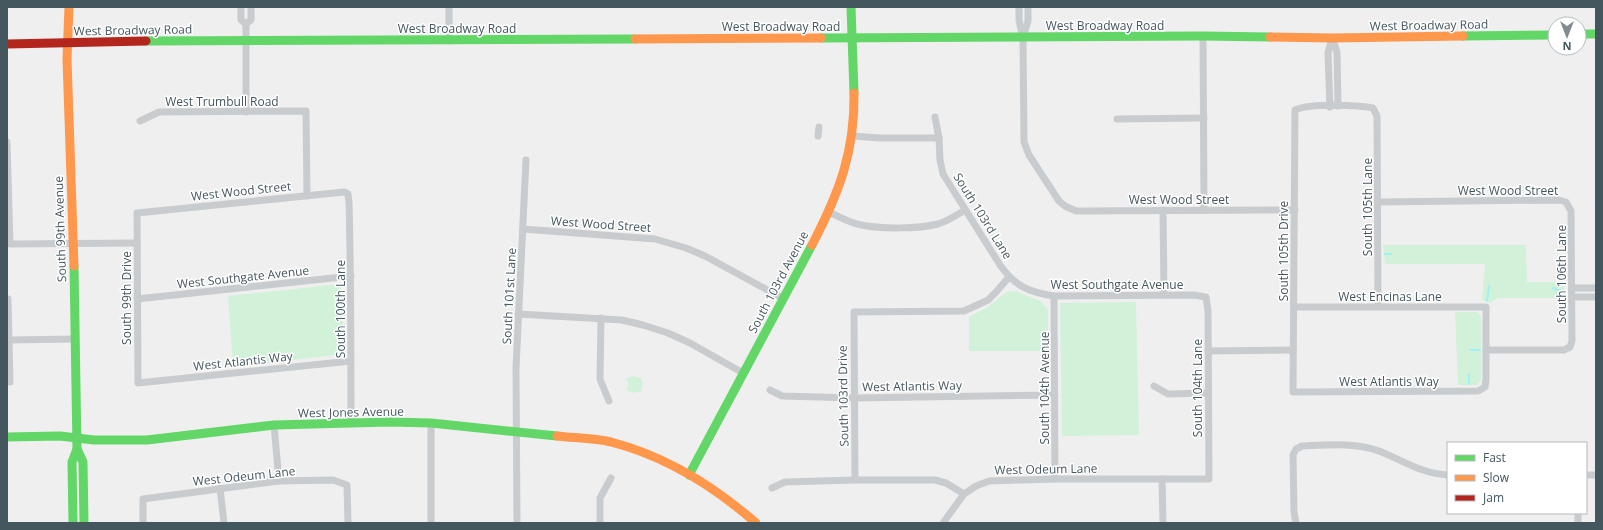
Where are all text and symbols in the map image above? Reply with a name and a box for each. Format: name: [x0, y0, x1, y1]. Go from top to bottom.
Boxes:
street label: West Broadway Road: [1370, 15, 1488, 35]
north arrow: [1547, 16, 1587, 56]
street label: West Broadway Road: [1046, 17, 1164, 34]
street label: West Broadway Road: [722, 18, 840, 35]
street label: West Broadway Road: [74, 20, 192, 40]
street label: West Broadway Road: [398, 20, 516, 37]
text: N: [1563, 39, 1571, 54]
street label: West Trumbull Road: [165, 93, 279, 110]
street label: South 105th Lane: [1359, 158, 1376, 256]
street label: South 103rd Lane: [950, 170, 1017, 263]
street label: South 99th Avenue: [50, 175, 70, 282]
street label: West Wood Street: [190, 177, 292, 205]
street label: West Wood Street: [1458, 182, 1558, 199]
street label: West Wood Street: [1129, 191, 1229, 208]
street label: South 105th Drive: [1275, 200, 1292, 301]
street label: West Wood Street: [550, 212, 652, 236]
street label: South 106th Lane: [1553, 225, 1570, 323]
street label: South 103rd Avenue: [744, 228, 812, 336]
street label: South 101st Lane: [498, 247, 520, 345]
street label: South 99th Drive: [118, 251, 135, 345]
street label: South 100th Lane: [332, 260, 349, 358]
street label: West Southgate Avenue: [176, 262, 310, 292]
street label: West Southgate Avenue: [1051, 276, 1184, 293]
street label: West Encinas Lane: [1338, 288, 1442, 305]
street label: South 104th Avenue: [1036, 331, 1053, 445]
street label: South 104th Lane: [1189, 339, 1206, 437]
street label: South 103rd Drive: [834, 345, 852, 447]
street label: West Atlantis Way: [193, 347, 294, 375]
street label: West Atlantis Way: [1339, 373, 1440, 390]
street label: West Atlantis Way: [862, 377, 963, 395]
street label: West Jones Avenue: [298, 403, 404, 421]
legend: [1447, 442, 1587, 514]
text: Fast: [1483, 449, 1506, 466]
street label: West Odeum Lane: [994, 460, 1098, 478]
street label: West Odeum Lane: [192, 462, 296, 490]
text: Slow: [1483, 469, 1510, 486]
text: Jam: [1482, 489, 1504, 506]

